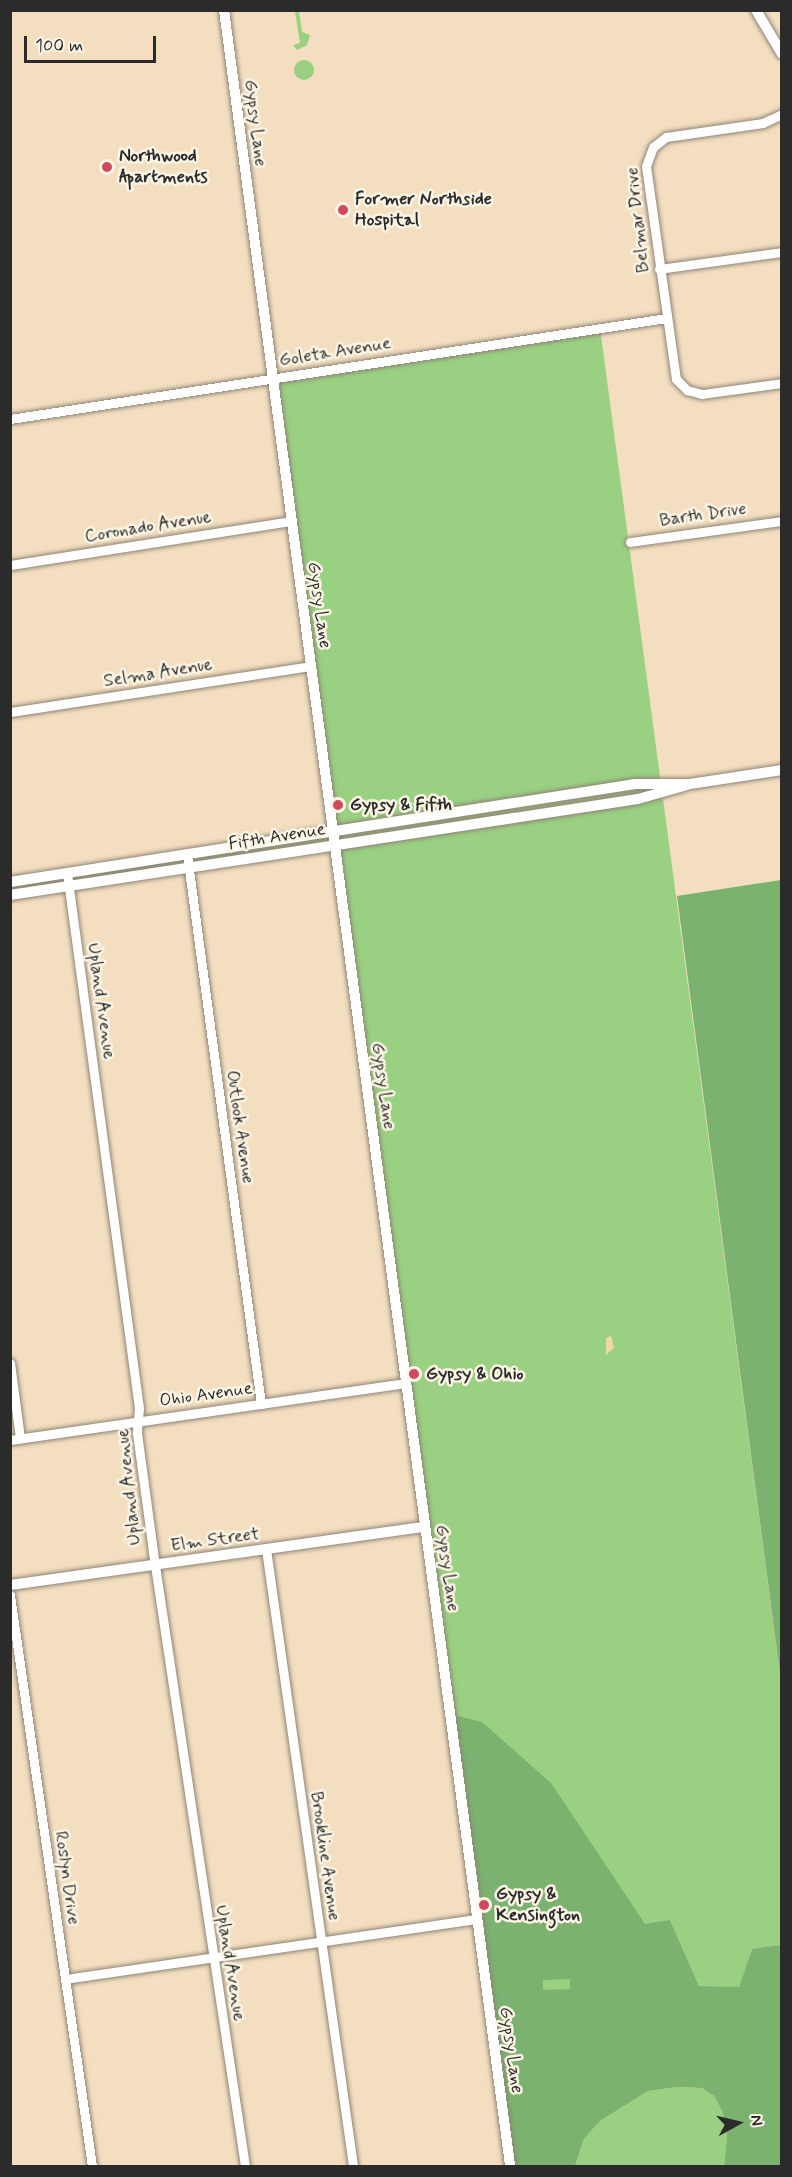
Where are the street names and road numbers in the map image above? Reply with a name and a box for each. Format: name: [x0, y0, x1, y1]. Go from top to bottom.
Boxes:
street label: Gypsy Lane: [239, 78, 271, 168]
street label: Belmar Drive: [622, 167, 654, 273]
street label: Goleta Avenue: [278, 333, 392, 371]
street label: Barth Drive: [658, 498, 748, 532]
street label: Coronado Avenue: [82, 506, 214, 548]
street label: Gypsy Lane: [302, 560, 336, 650]
street label: Selma Avenue: [101, 654, 215, 692]
street label: Fifth Avenue: [227, 819, 327, 855]
street label: Upland Avenue: [82, 942, 120, 1060]
street label: Gypsy Lane: [366, 1041, 400, 1131]
street label: Outlook Avenue: [221, 1068, 259, 1186]
street label: Ohio Avenue: [158, 1378, 254, 1412]
street label: Upland Avenue: [112, 1428, 146, 1546]
street label: Elm Street: [170, 1523, 260, 1557]
street label: Gypsy Lane: [430, 1523, 464, 1613]
street label: Brookline Avenue: [305, 1789, 345, 1923]
street label: Roslyn Drive: [50, 1830, 84, 1926]
street label: Upland Avenue: [210, 1904, 250, 2022]
street label: Gypsy Lane: [494, 2005, 528, 2095]

